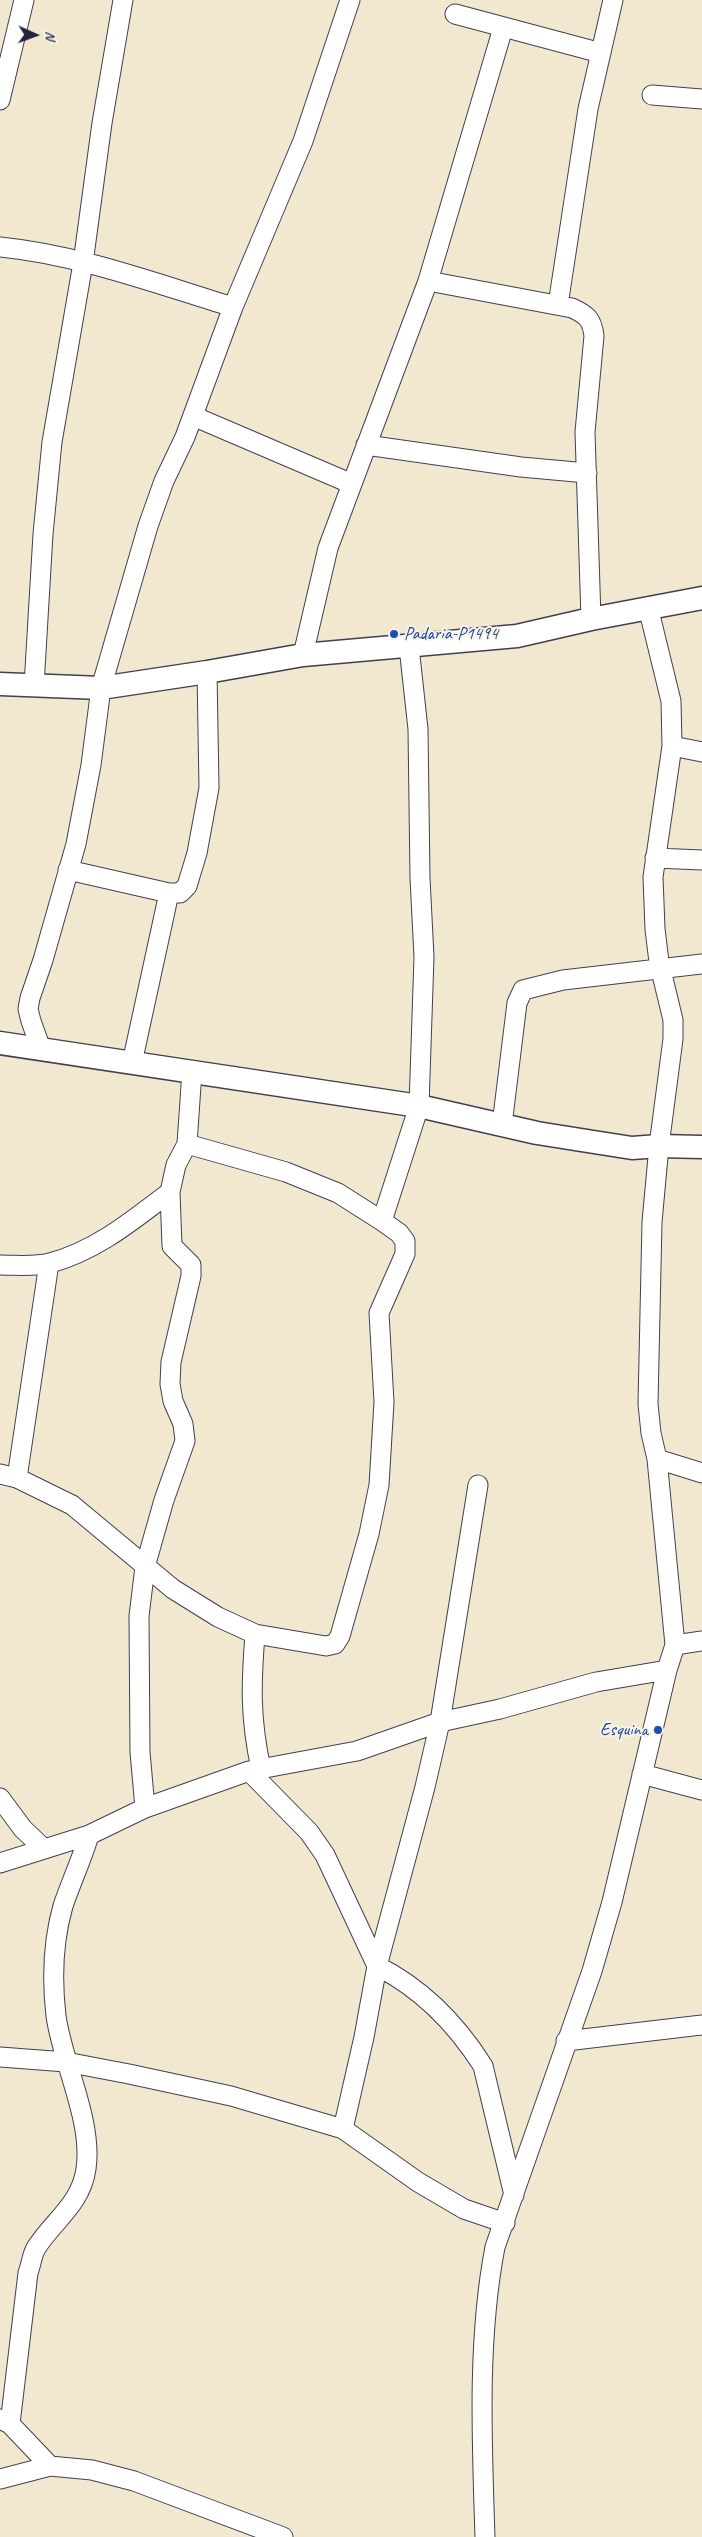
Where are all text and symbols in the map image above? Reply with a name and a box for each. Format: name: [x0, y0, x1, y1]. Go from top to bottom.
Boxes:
north arrow: [10, 10, 60, 60]
text: N: [42, 31, 59, 40]
place label: Padaria-P1494: [404, 623, 498, 645]
marker: Padaria-P1494: [388, 628, 400, 640]
place label: Esquina: [600, 1719, 648, 1741]
marker: Esquina: [652, 1724, 664, 1736]

